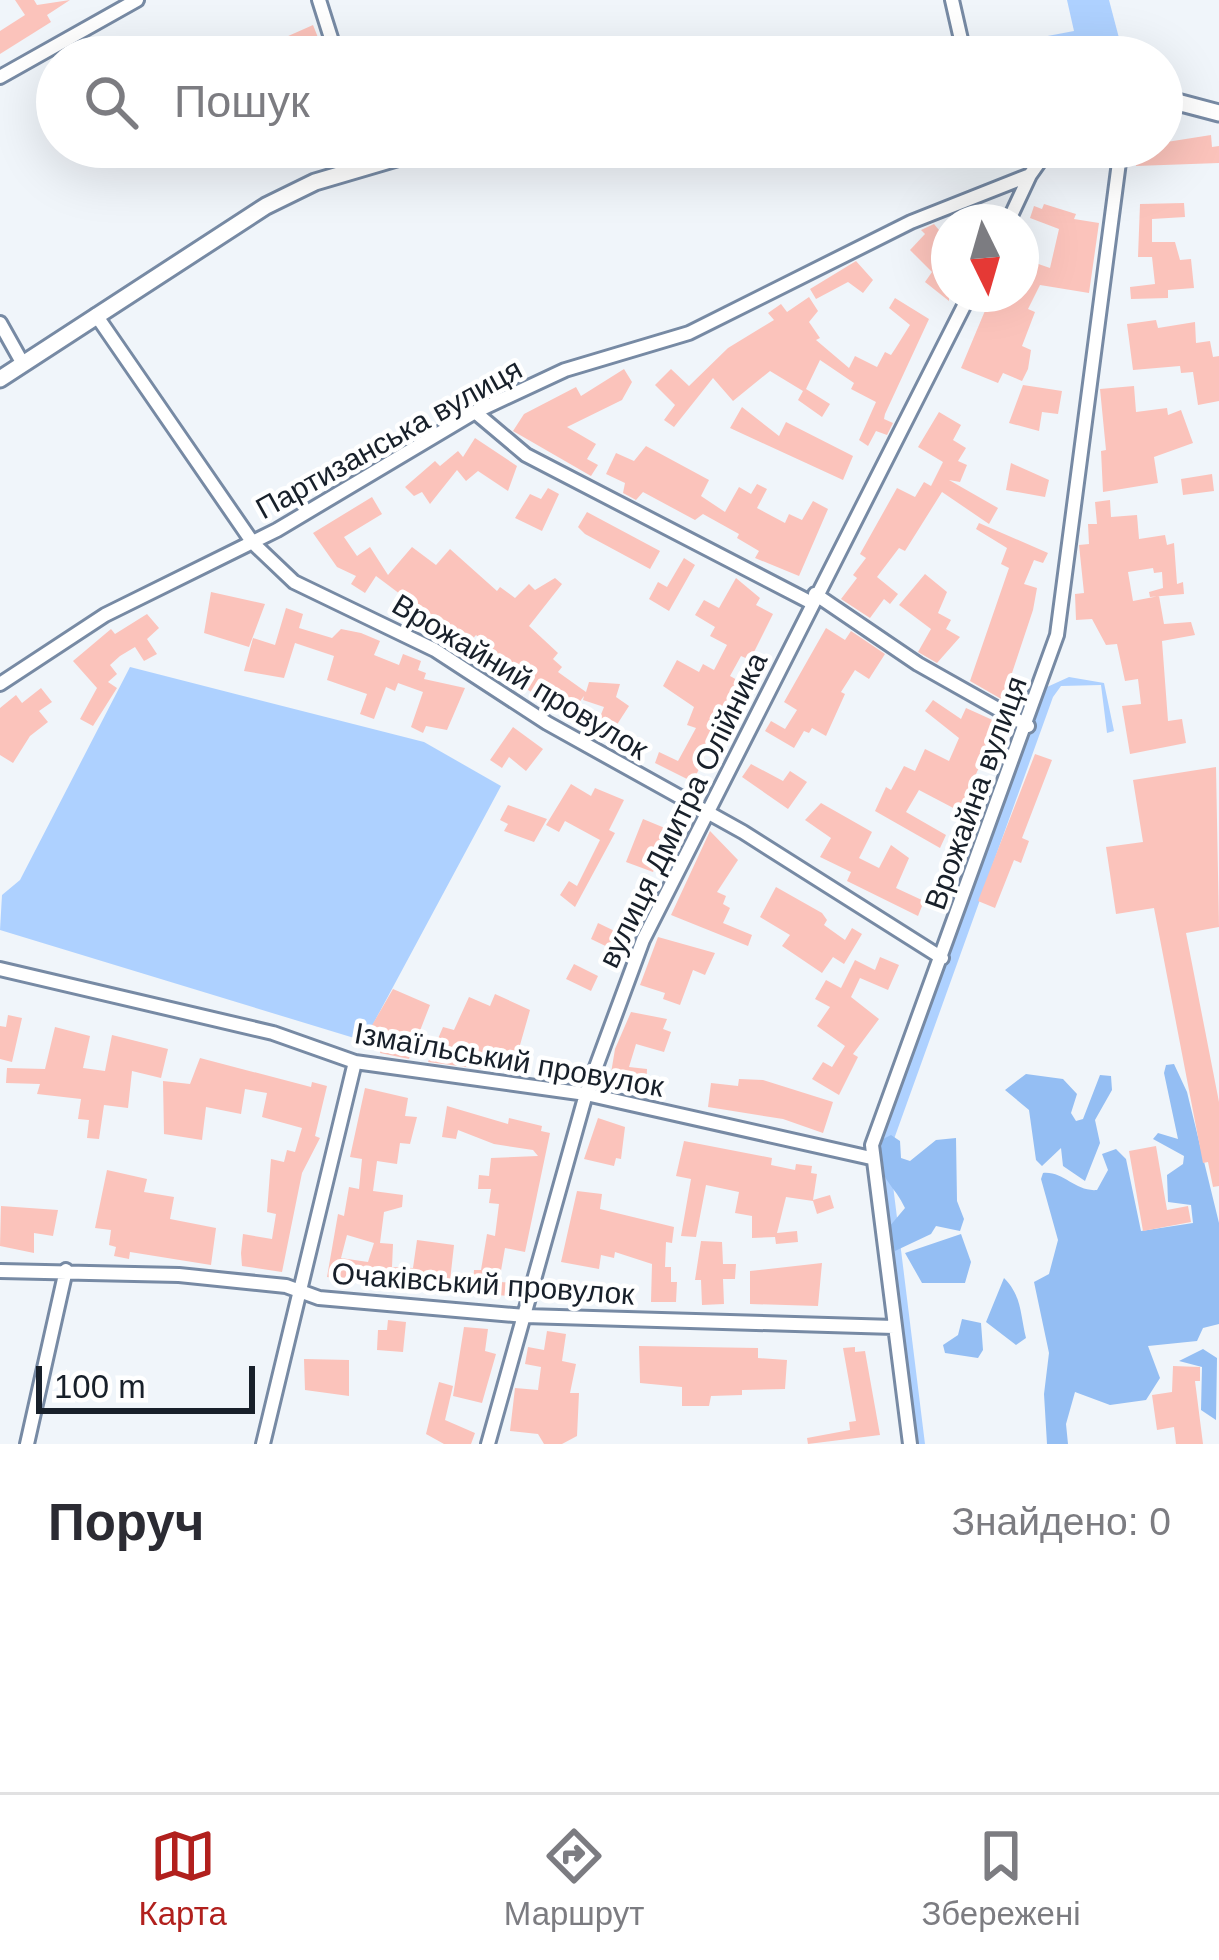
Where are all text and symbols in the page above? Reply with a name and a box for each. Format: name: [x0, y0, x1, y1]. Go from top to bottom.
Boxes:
search box: [36, 36, 1183, 168]
icon: search: [78, 69, 144, 135]
text: Пошук: [174, 76, 310, 127]
north arrow: [931, 204, 1039, 312]
street label: Партизанська вулиця: [250, 352, 527, 525]
street label: Врожайний провулок: [387, 587, 655, 766]
street label: вулиця Дмитра Олійника: [592, 647, 773, 973]
street label: Врожайна вулиця: [918, 672, 1033, 914]
street label: Ізмаїльський провулок: [352, 1016, 667, 1103]
street label: Очаківський провулок: [330, 1256, 636, 1311]
scale bar: [36, 1360, 255, 1413]
text: 100 m: [54, 1368, 146, 1405]
text: Поруч: [48, 1494, 204, 1551]
text: Знайдено: 0: [951, 1500, 1171, 1543]
tab: Карта: [138, 1823, 227, 1933]
tab: Маршрут: [504, 1823, 644, 1933]
tab: Збережені: [921, 1823, 1081, 1933]

